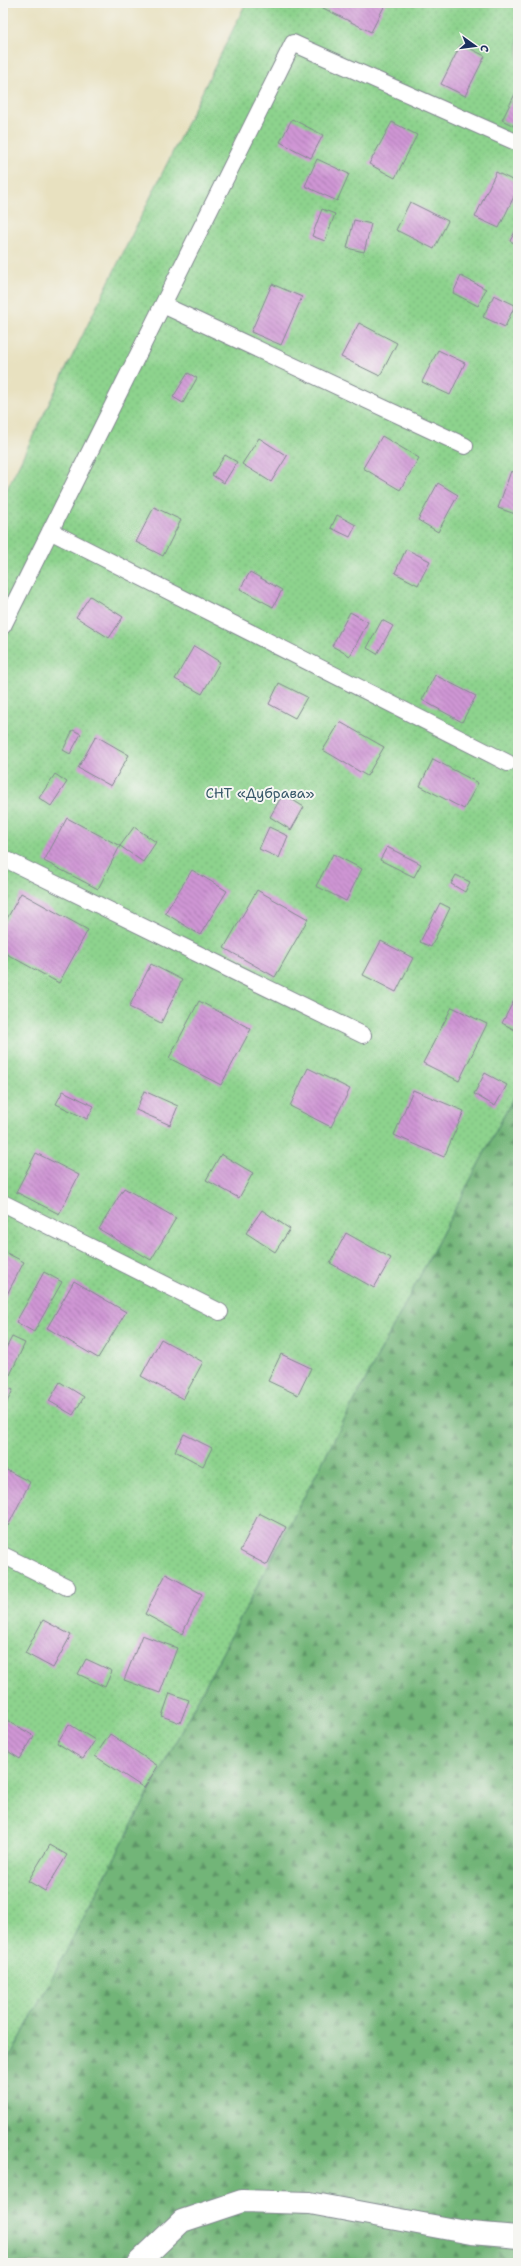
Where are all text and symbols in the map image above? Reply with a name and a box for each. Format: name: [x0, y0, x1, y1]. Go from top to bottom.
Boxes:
north arrow: [455, 26, 495, 66]
text: С: [476, 43, 492, 54]
park label: СНТ «Дубрава»: [206, 784, 315, 802]

